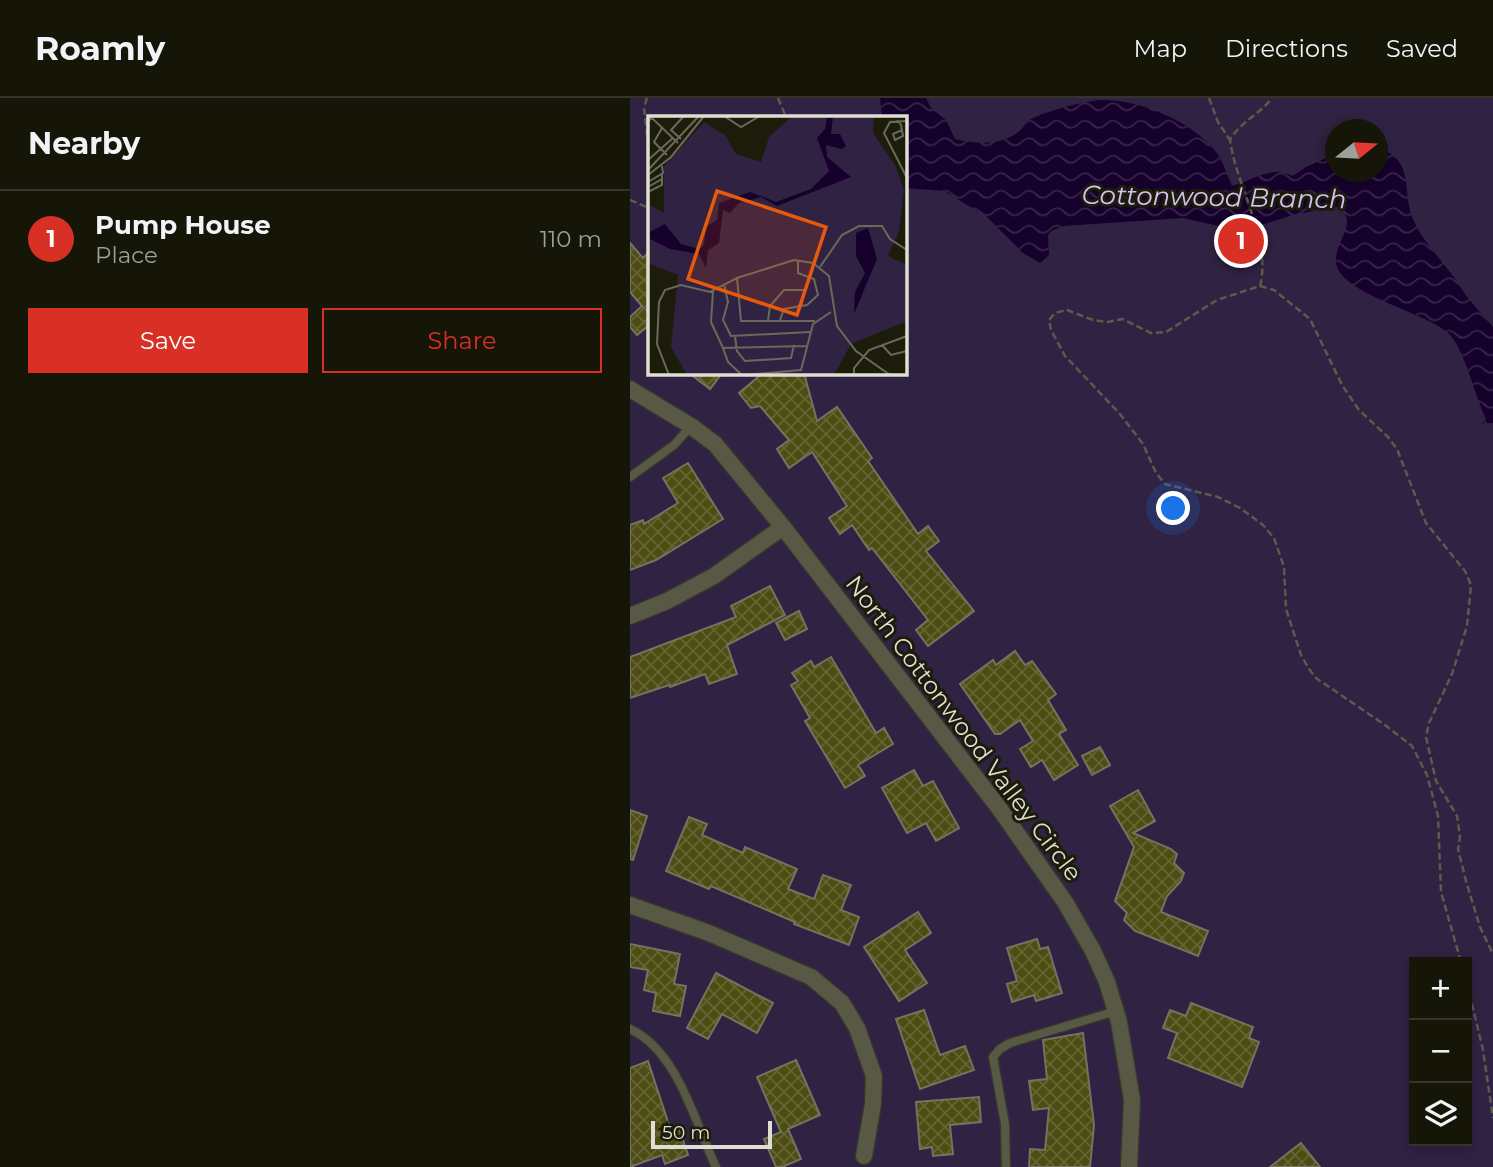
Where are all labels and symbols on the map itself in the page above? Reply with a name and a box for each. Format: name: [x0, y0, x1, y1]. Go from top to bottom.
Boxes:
inset map: [648, 116, 906, 374]
north arrow: [1325, 119, 1388, 182]
water label: Cottonwood Branch: [1081, 179, 1347, 215]
pin: 1: [1218, 215, 1264, 267]
your location: [1156, 491, 1190, 525]
street label: North Cottonwood Valley Circle: [840, 570, 1088, 886]
scale bar: [651, 1118, 772, 1150]

